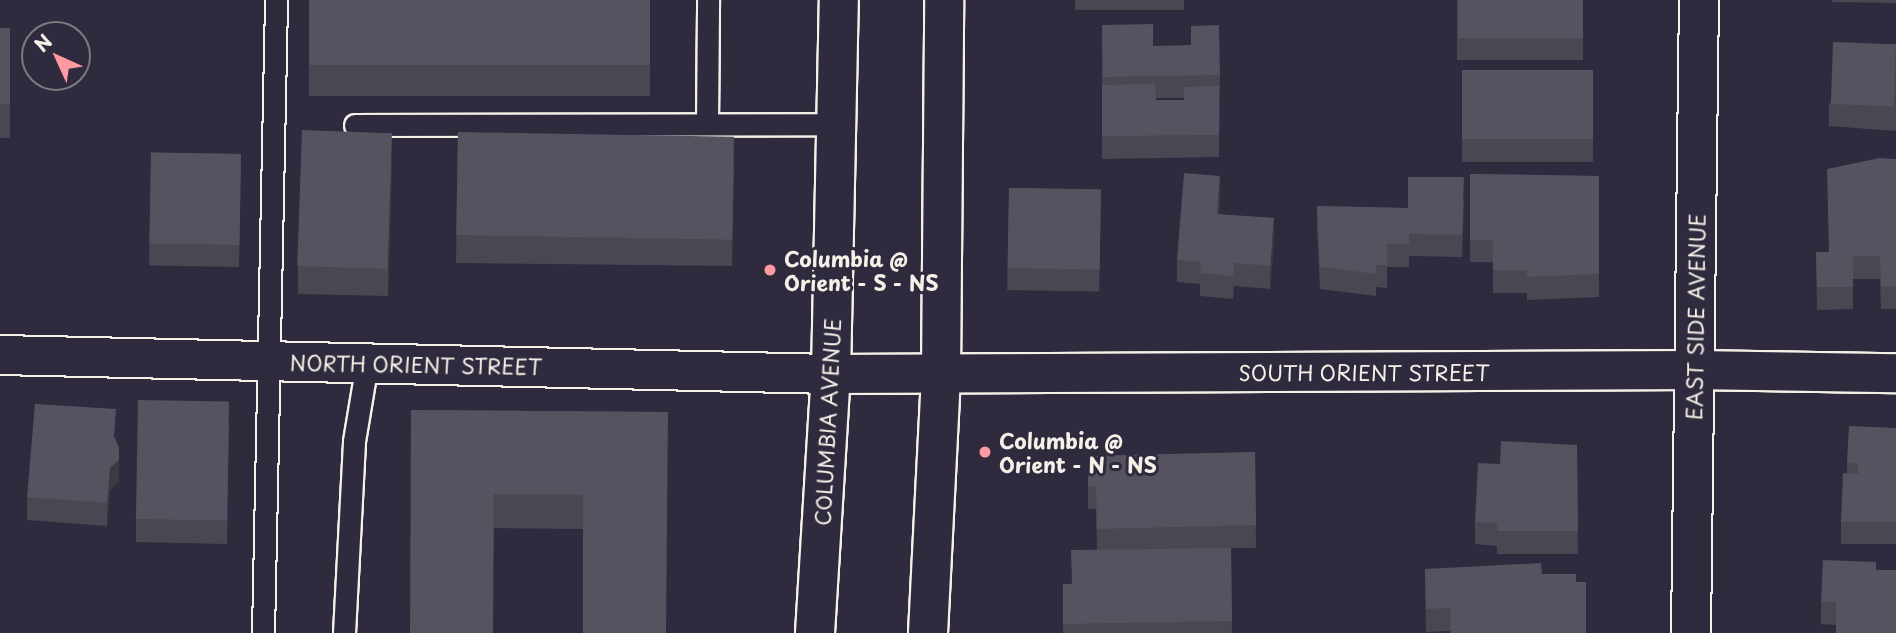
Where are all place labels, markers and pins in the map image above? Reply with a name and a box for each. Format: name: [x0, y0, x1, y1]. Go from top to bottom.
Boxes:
place label: Columbia @ Orient - S - NS: [784, 245, 940, 295]
marker: Columbia @ Orient - S - NS: [762, 262, 778, 278]
place label: Columbia @ Orient - N - NS: [999, 427, 1159, 477]
marker: Columbia @ Orient - N - NS: [977, 444, 993, 460]

